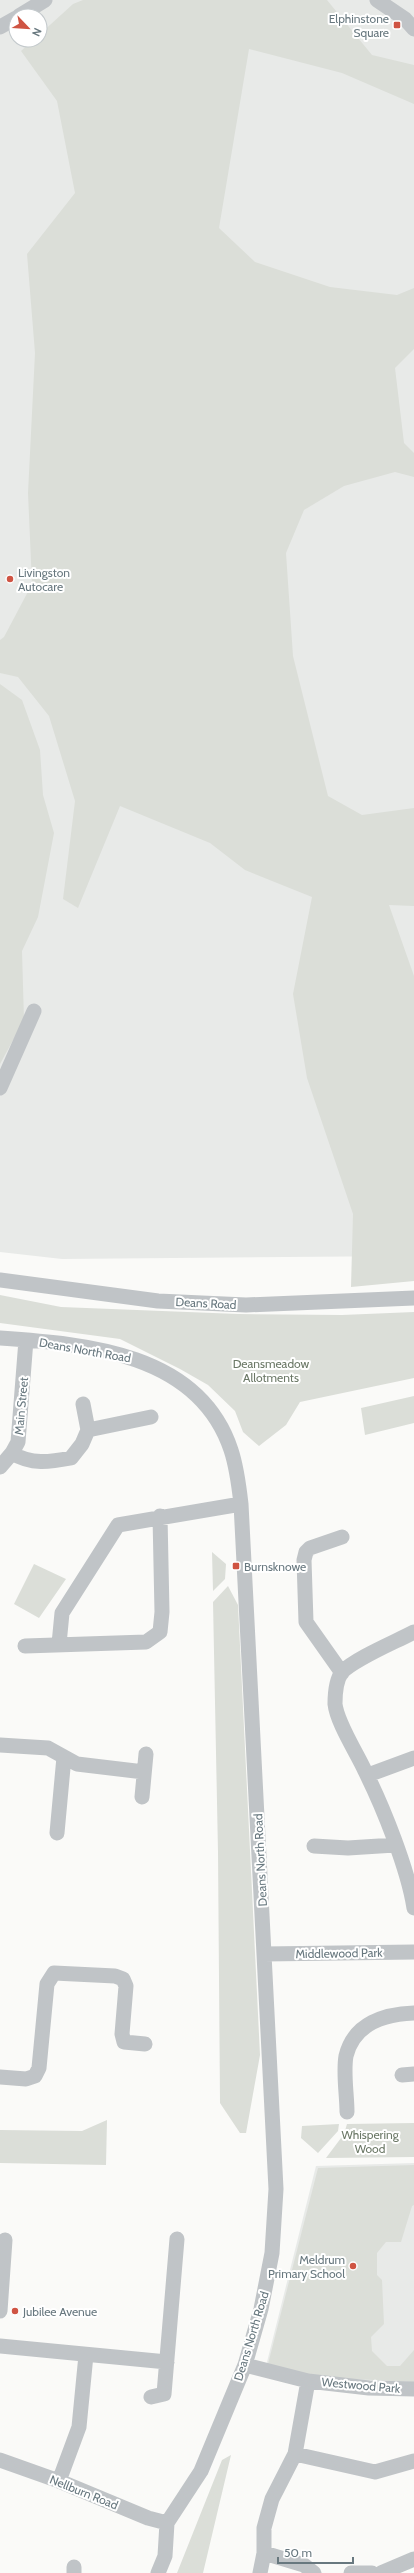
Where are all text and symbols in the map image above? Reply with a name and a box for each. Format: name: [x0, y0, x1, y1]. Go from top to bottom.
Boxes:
north arrow: [8, 8, 48, 48]
place label: Elphinstone Square: [329, 11, 389, 40]
marker: Elphinstone Square: [392, 20, 402, 30]
text: N: [29, 26, 45, 39]
place label: Livingston Autocare: [18, 565, 70, 594]
marker: Livingston Autocare: [5, 574, 15, 584]
street label: Deans Road: [175, 1294, 237, 1312]
street label: Deans North Road: [38, 1335, 132, 1365]
park label: Deansmeadow Allotments: [233, 1356, 310, 1385]
street label: Main Street: [11, 1376, 31, 1436]
place label: Burnsknowe: [244, 1559, 306, 1574]
marker: Burnsknowe: [231, 1561, 241, 1571]
street label: Deans North Road: [250, 1813, 270, 1907]
street label: Middlewood Park: [295, 1945, 383, 1961]
park label: Whispering Wood: [341, 2127, 400, 2156]
place label: Meldrum Primary School: [268, 2252, 345, 2281]
marker: Meldrum Primary School: [348, 2261, 358, 2271]
street label: Deans North Road: [230, 2289, 272, 2383]
place label: Jubilee Avenue: [22, 2304, 97, 2319]
marker: Jubilee Avenue: [10, 2306, 20, 2316]
street label: Westwood Park: [321, 2374, 402, 2396]
street label: Nellburn Road: [48, 2472, 120, 2512]
scale bar: [278, 2539, 353, 2565]
text: 50 m: [284, 2545, 312, 2560]

